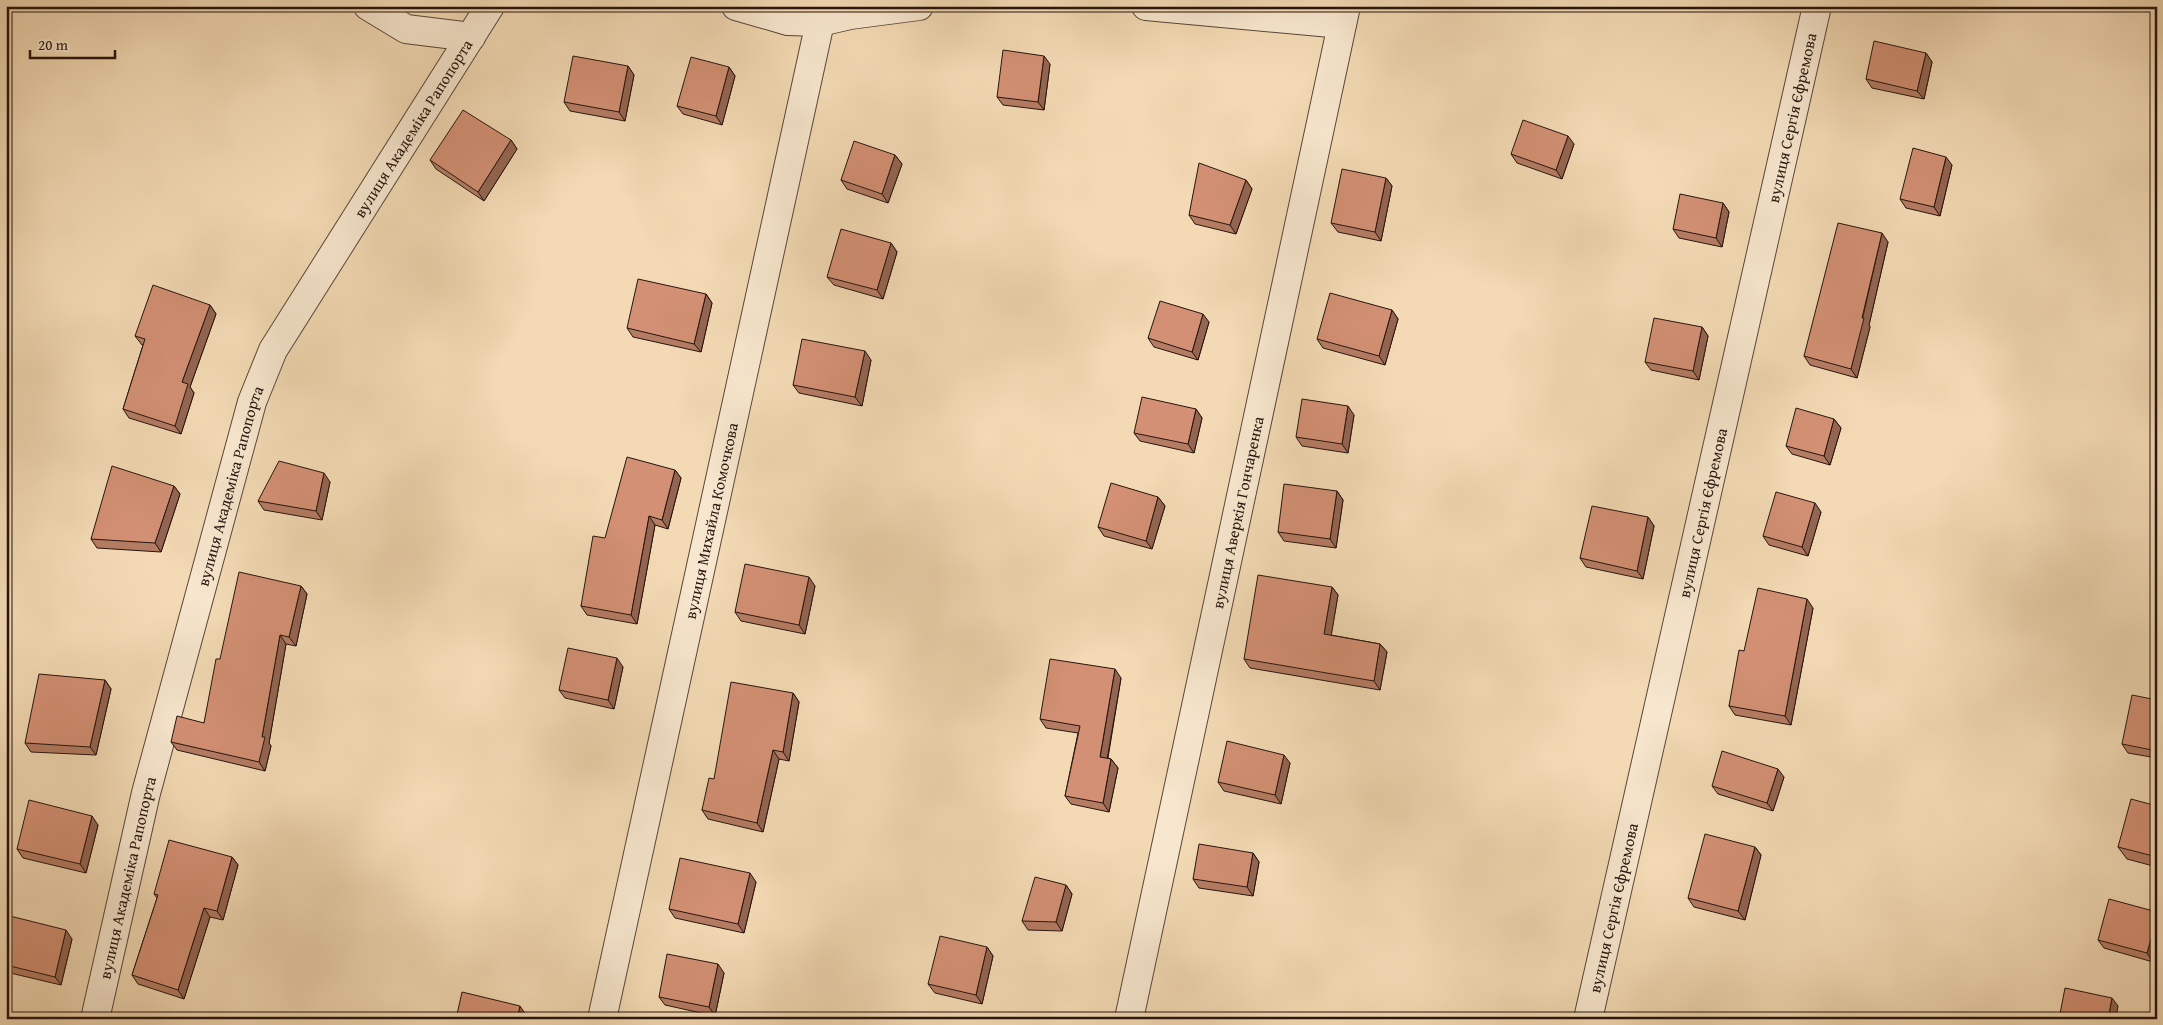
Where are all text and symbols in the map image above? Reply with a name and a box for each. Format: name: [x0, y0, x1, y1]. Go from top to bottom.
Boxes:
scale bar: [30, 28, 115, 60]
street label: вулиця Сергія Єфремова: [1761, 30, 1823, 205]
text: 20 m: [38, 34, 69, 55]
street label: вулиця Академіка Рапопорта: [347, 34, 478, 222]
street label: вулиця Академіка Рапопорта: [191, 382, 270, 589]
street label: вулиця Аверкія Гончаренка: [1205, 414, 1270, 611]
street label: вулиця Михайла Комочкова: [678, 420, 744, 621]
street label: вулиця Сергія Єфремова: [1672, 425, 1733, 600]
street label: вулиця Академіка Рапопорта: [92, 773, 162, 981]
street label: вулиця Сергія Єфремова: [1582, 820, 1644, 995]

